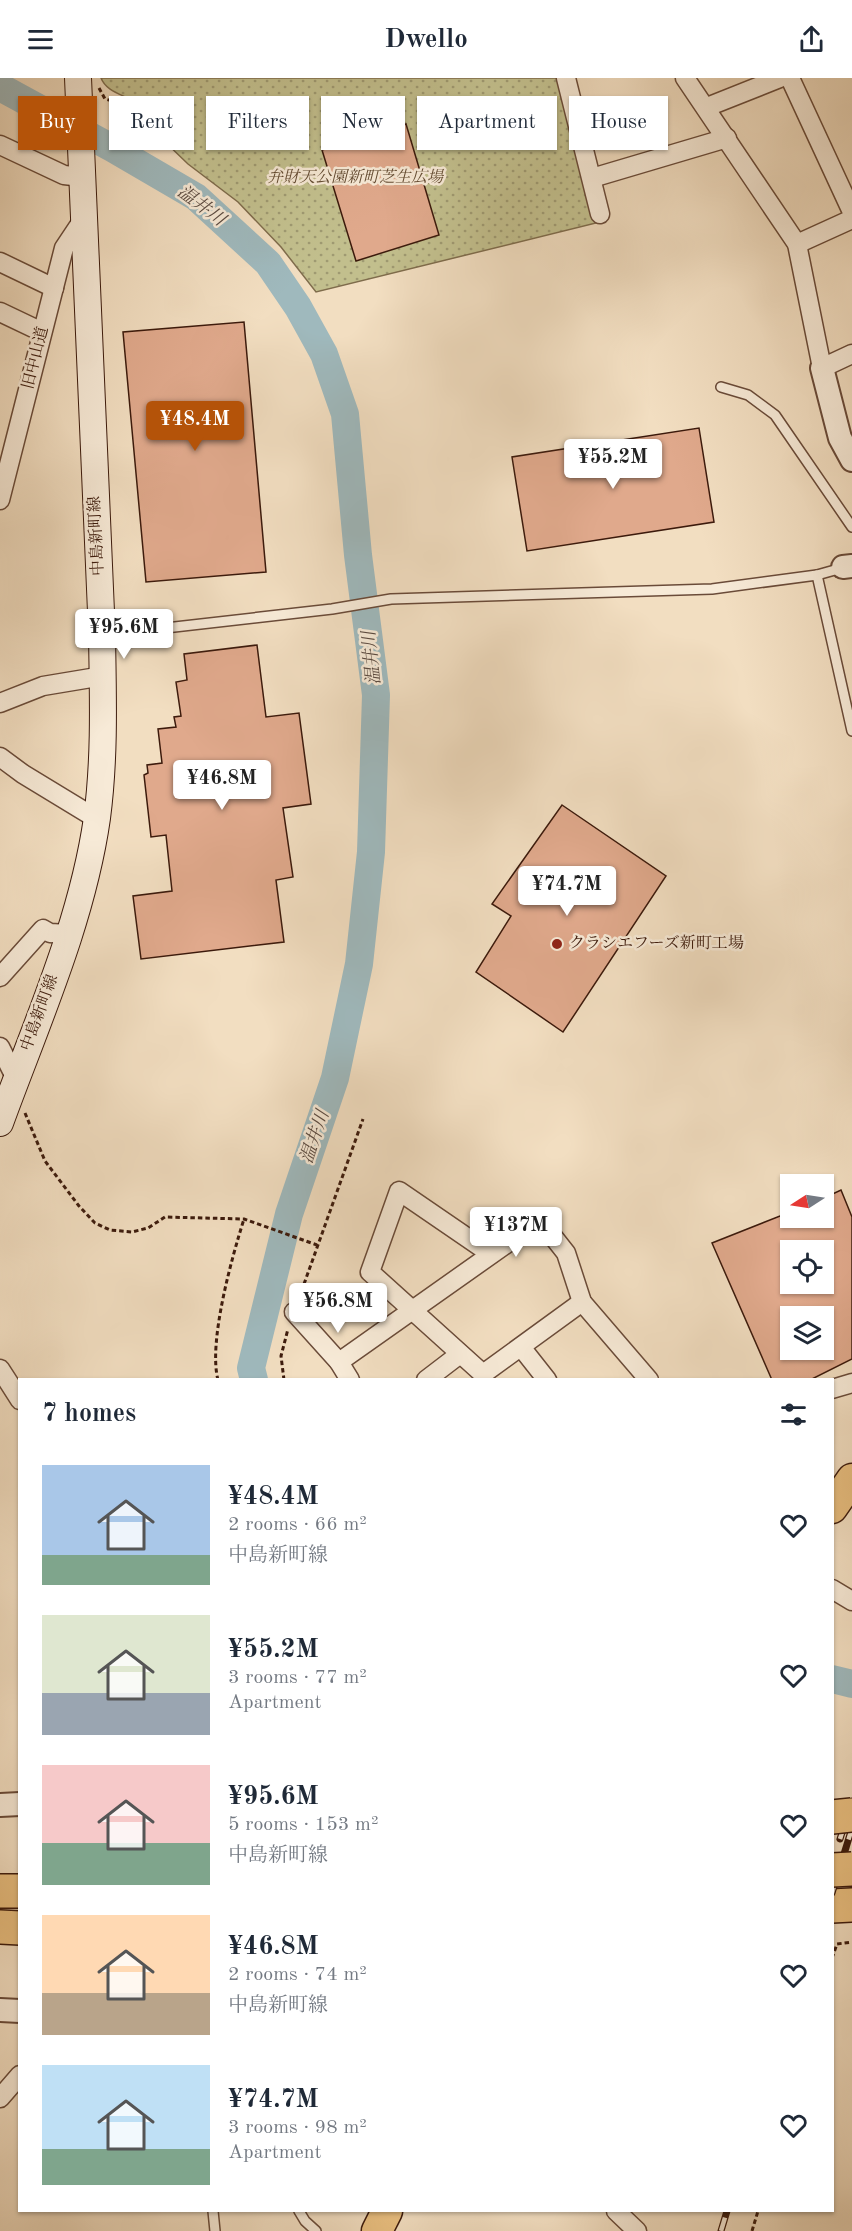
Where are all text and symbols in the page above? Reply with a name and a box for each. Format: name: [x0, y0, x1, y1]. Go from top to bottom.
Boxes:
icon: menu: [24, 23, 57, 56]
icon: share: [795, 23, 828, 56]
text: Dwello: [384, 26, 468, 53]
chip: Buy: [18, 96, 97, 150]
chip: Rent: [109, 96, 194, 150]
chip: Filters: [206, 96, 309, 150]
chip: New: [321, 96, 405, 150]
chip: Apartment: [417, 96, 557, 150]
chip: House: [569, 96, 668, 150]
park label: 弁財天公園新町芝生広場: [267, 168, 445, 186]
water label: 温井川: [174, 181, 231, 231]
street label: 旧中山道: [19, 325, 52, 391]
pin: ¥48.4M: [146, 401, 244, 452]
text: ¥48.4M: [160, 410, 230, 430]
pin: ¥55.2M: [564, 439, 662, 490]
text: ¥55.2M: [578, 448, 648, 468]
street label: 中島新町線: [85, 496, 107, 576]
pin: ¥95.6M: [75, 609, 173, 660]
text: ¥95.6M: [89, 618, 159, 638]
water label: 温井川: [358, 628, 384, 686]
pin: ¥46.8M: [173, 760, 271, 811]
text: ¥46.8M: [187, 769, 257, 789]
pin: ¥74.7M: [518, 866, 616, 917]
text: ¥74.7M: [532, 875, 602, 895]
place label: クラシエフーズ新町工場: [569, 934, 744, 952]
marker: クラシエフーズ新町工場: [550, 937, 564, 951]
street label: 中島新町線: [17, 972, 61, 1053]
water label: 温井川: [296, 1106, 333, 1165]
north arrow: [780, 1174, 834, 1228]
map controls: [780, 1174, 834, 1360]
pin: ¥137M: [474, 1207, 558, 1258]
text: ¥137M: [484, 1216, 548, 1236]
button: locate: [780, 1240, 834, 1294]
pin: ¥56.8M: [289, 1283, 387, 1334]
text: ¥56.8M: [303, 1292, 373, 1312]
button: layers: [780, 1306, 834, 1360]
icon: filters: [777, 1398, 810, 1431]
text: 7 homes: [42, 1401, 136, 1427]
text: ¥48.4M: [228, 1484, 319, 1510]
icon: home: [90, 1489, 162, 1561]
icon: heart: [777, 1509, 810, 1542]
text: 2 rooms · 66 m²: [228, 1515, 367, 1535]
text: 中島新町線: [228, 1546, 328, 1566]
text: ¥55.2M: [228, 1637, 319, 1663]
icon: home: [90, 1639, 162, 1711]
icon: heart: [777, 1659, 810, 1692]
text: 3 rooms · 77 m²: [228, 1668, 367, 1688]
text: Apartment: [228, 1693, 322, 1713]
text: ¥95.6M: [228, 1784, 319, 1810]
icon: home: [90, 1789, 162, 1861]
icon: heart: [777, 1809, 810, 1842]
text: 5 rooms · 153 m²: [228, 1815, 378, 1835]
text: 中島新町線: [228, 1846, 328, 1866]
text: ¥46.8M: [228, 1934, 319, 1960]
icon: home: [90, 1939, 162, 2011]
icon: heart: [777, 1959, 810, 1992]
text: 2 rooms · 74 m²: [228, 1965, 367, 1985]
text: 中島新町線: [228, 1996, 328, 2016]
text: ¥74.7M: [228, 2087, 319, 2113]
icon: home: [90, 2089, 162, 2161]
icon: heart: [777, 2109, 810, 2142]
text: 3 rooms · 98 m²: [228, 2118, 367, 2138]
text: Apartment: [228, 2143, 322, 2163]

